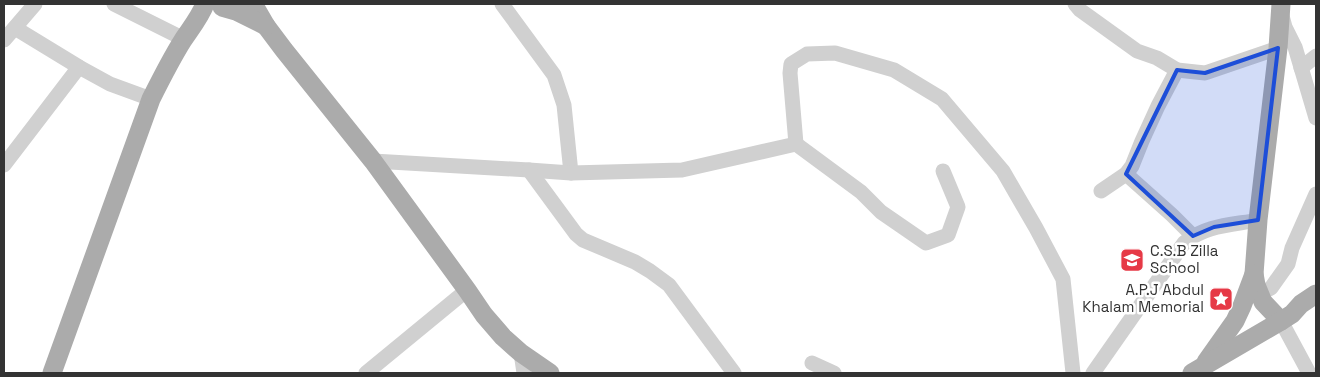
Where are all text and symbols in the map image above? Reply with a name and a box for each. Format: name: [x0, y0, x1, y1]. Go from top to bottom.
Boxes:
place label: C.S.B Zilla School: [1150, 241, 1219, 277]
school or university icon: C.S.B Zilla School: [1119, 247, 1145, 273]
place label: A.P.J Abdul Khalam Memorial: [1082, 280, 1204, 316]
place icon: A.P.J Abdul Khalam Memorial: [1208, 286, 1234, 312]

